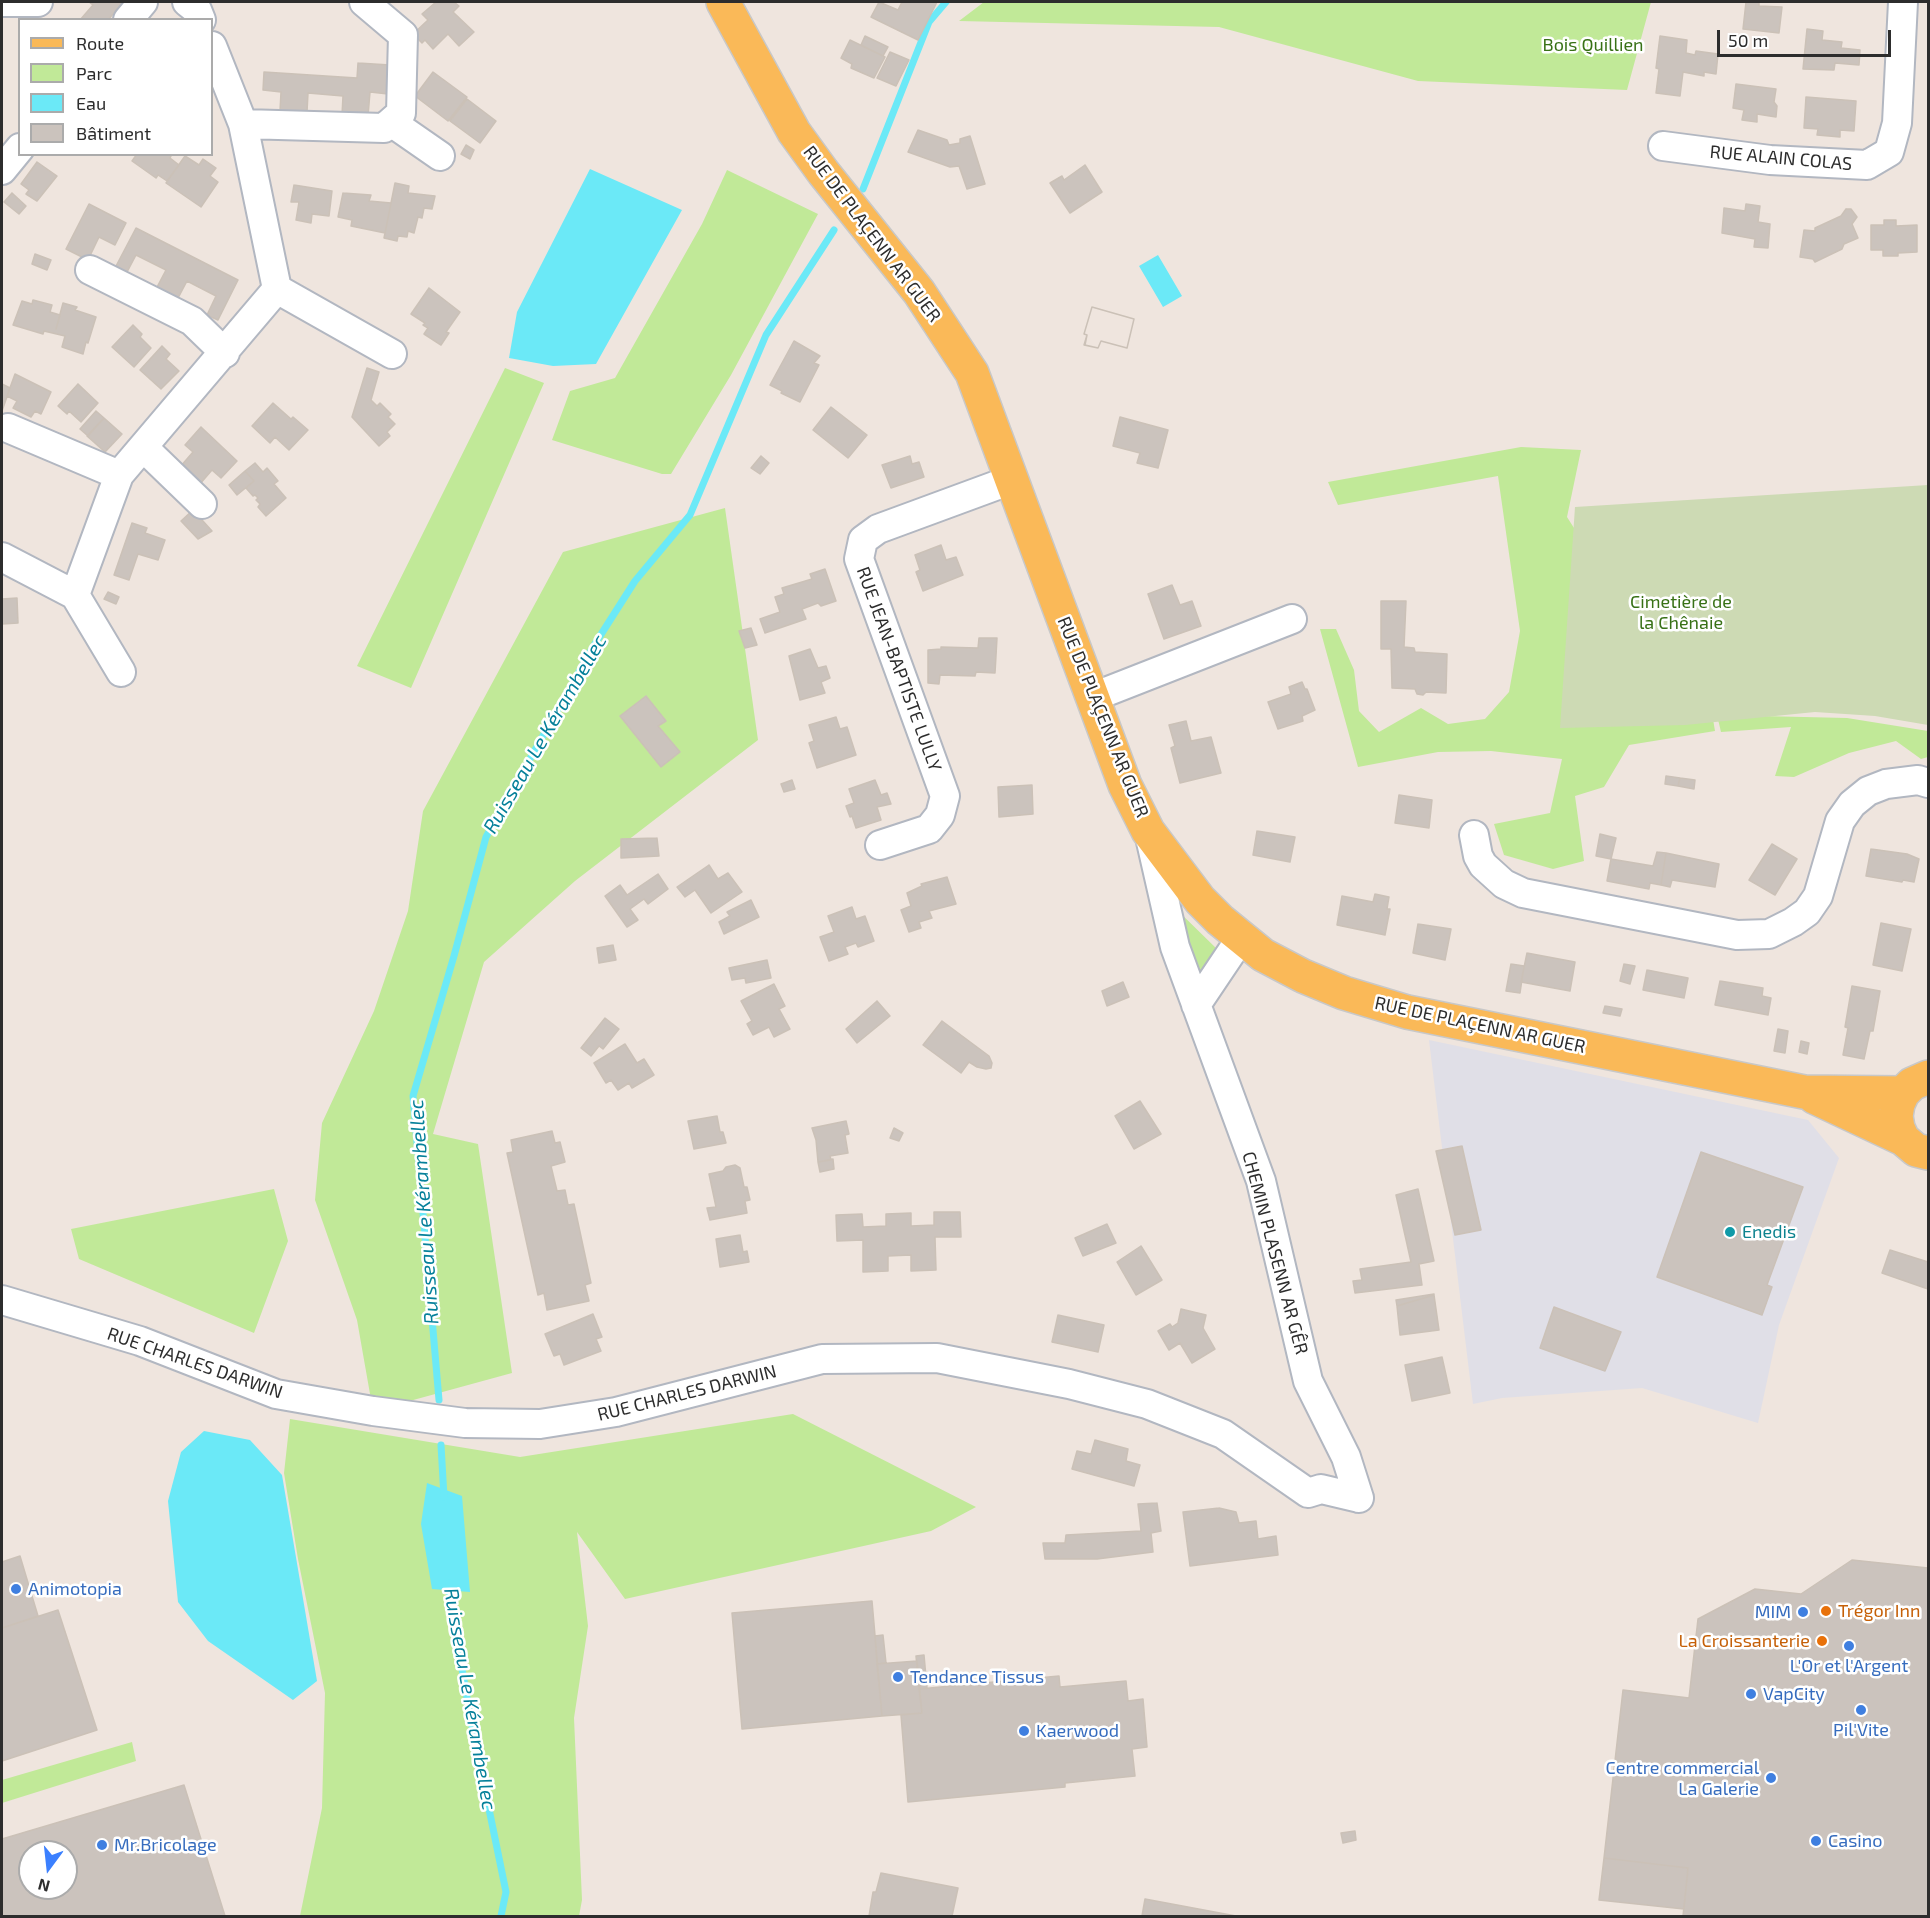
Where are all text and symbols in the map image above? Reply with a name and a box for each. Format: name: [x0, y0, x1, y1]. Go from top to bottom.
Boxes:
legend: [18, 18, 213, 156]
scale bar: [1720, 18, 1894, 56]
text: 50 m: [1728, 29, 1768, 51]
text: Route: [76, 32, 124, 54]
park label: Bois Quillien: [1542, 34, 1644, 56]
text: Parc: [76, 62, 112, 84]
text: Eau: [76, 92, 106, 114]
text: Bâtiment: [76, 122, 151, 144]
street label: RUE ALAIN COLAS: [1709, 141, 1853, 175]
street label: RUE DE PLAÇENN AR GUER: [799, 142, 945, 326]
street label: RUE JEAN-BAPTISTE LULLY: [852, 564, 946, 774]
park label: Cimetière de la Chênaie: [1630, 591, 1732, 634]
street label: RUE DE PLAÇENN AR GUER: [1053, 613, 1153, 821]
water label: Ruisseau Le Kérambellec: [478, 630, 612, 838]
street label: RUE DE PLAÇENN AR GUER: [1373, 992, 1587, 1058]
water label: Ruisseau Le Kérambellec: [404, 1099, 444, 1325]
street label: CHEMIN PLASENN AR GÊR: [1238, 1149, 1312, 1357]
place label: Enedis: [1742, 1221, 1796, 1243]
marker: Enedis: [1723, 1225, 1737, 1239]
street label: RUE CHARLES DARWIN: [105, 1323, 285, 1403]
street label: RUE CHARLES DARWIN: [595, 1360, 779, 1426]
place label: Animotopia: [28, 1578, 122, 1600]
marker: Animotopia: [9, 1582, 23, 1596]
water label: Ruisseau Le Kérambellec: [439, 1586, 501, 1812]
place label: Trégor Inn: [1838, 1600, 1920, 1622]
place label: MIM: [1755, 1601, 1791, 1623]
marker: Trégor Inn: [1819, 1604, 1833, 1618]
marker: MIM: [1796, 1605, 1810, 1619]
place label: La Croissanterie: [1678, 1630, 1810, 1652]
marker: La Croissanterie: [1815, 1634, 1829, 1648]
marker: L'Or et l'Argent: [1842, 1639, 1856, 1653]
place label: L'Or et l'Argent: [1790, 1655, 1908, 1677]
place label: Tendance Tissus: [910, 1666, 1044, 1688]
marker: Tendance Tissus: [891, 1670, 905, 1684]
place label: VapCity: [1763, 1683, 1825, 1705]
marker: VapCity: [1744, 1687, 1758, 1701]
marker: Pil'Vite: [1854, 1703, 1868, 1717]
place label: Pil'Vite: [1833, 1719, 1889, 1741]
place label: Kaerwood: [1036, 1720, 1119, 1742]
marker: Kaerwood: [1017, 1724, 1031, 1738]
place label: Centre commercial La Galerie: [1606, 1757, 1759, 1800]
marker: Centre commercial La Galerie: [1764, 1771, 1778, 1785]
place label: Casino: [1828, 1830, 1882, 1852]
place label: Mr.Bricolage: [114, 1834, 217, 1856]
marker: Casino: [1809, 1834, 1823, 1848]
marker: Mr.Bricolage: [95, 1838, 109, 1852]
north arrow: [18, 1840, 78, 1900]
text: N: [36, 1875, 52, 1897]

